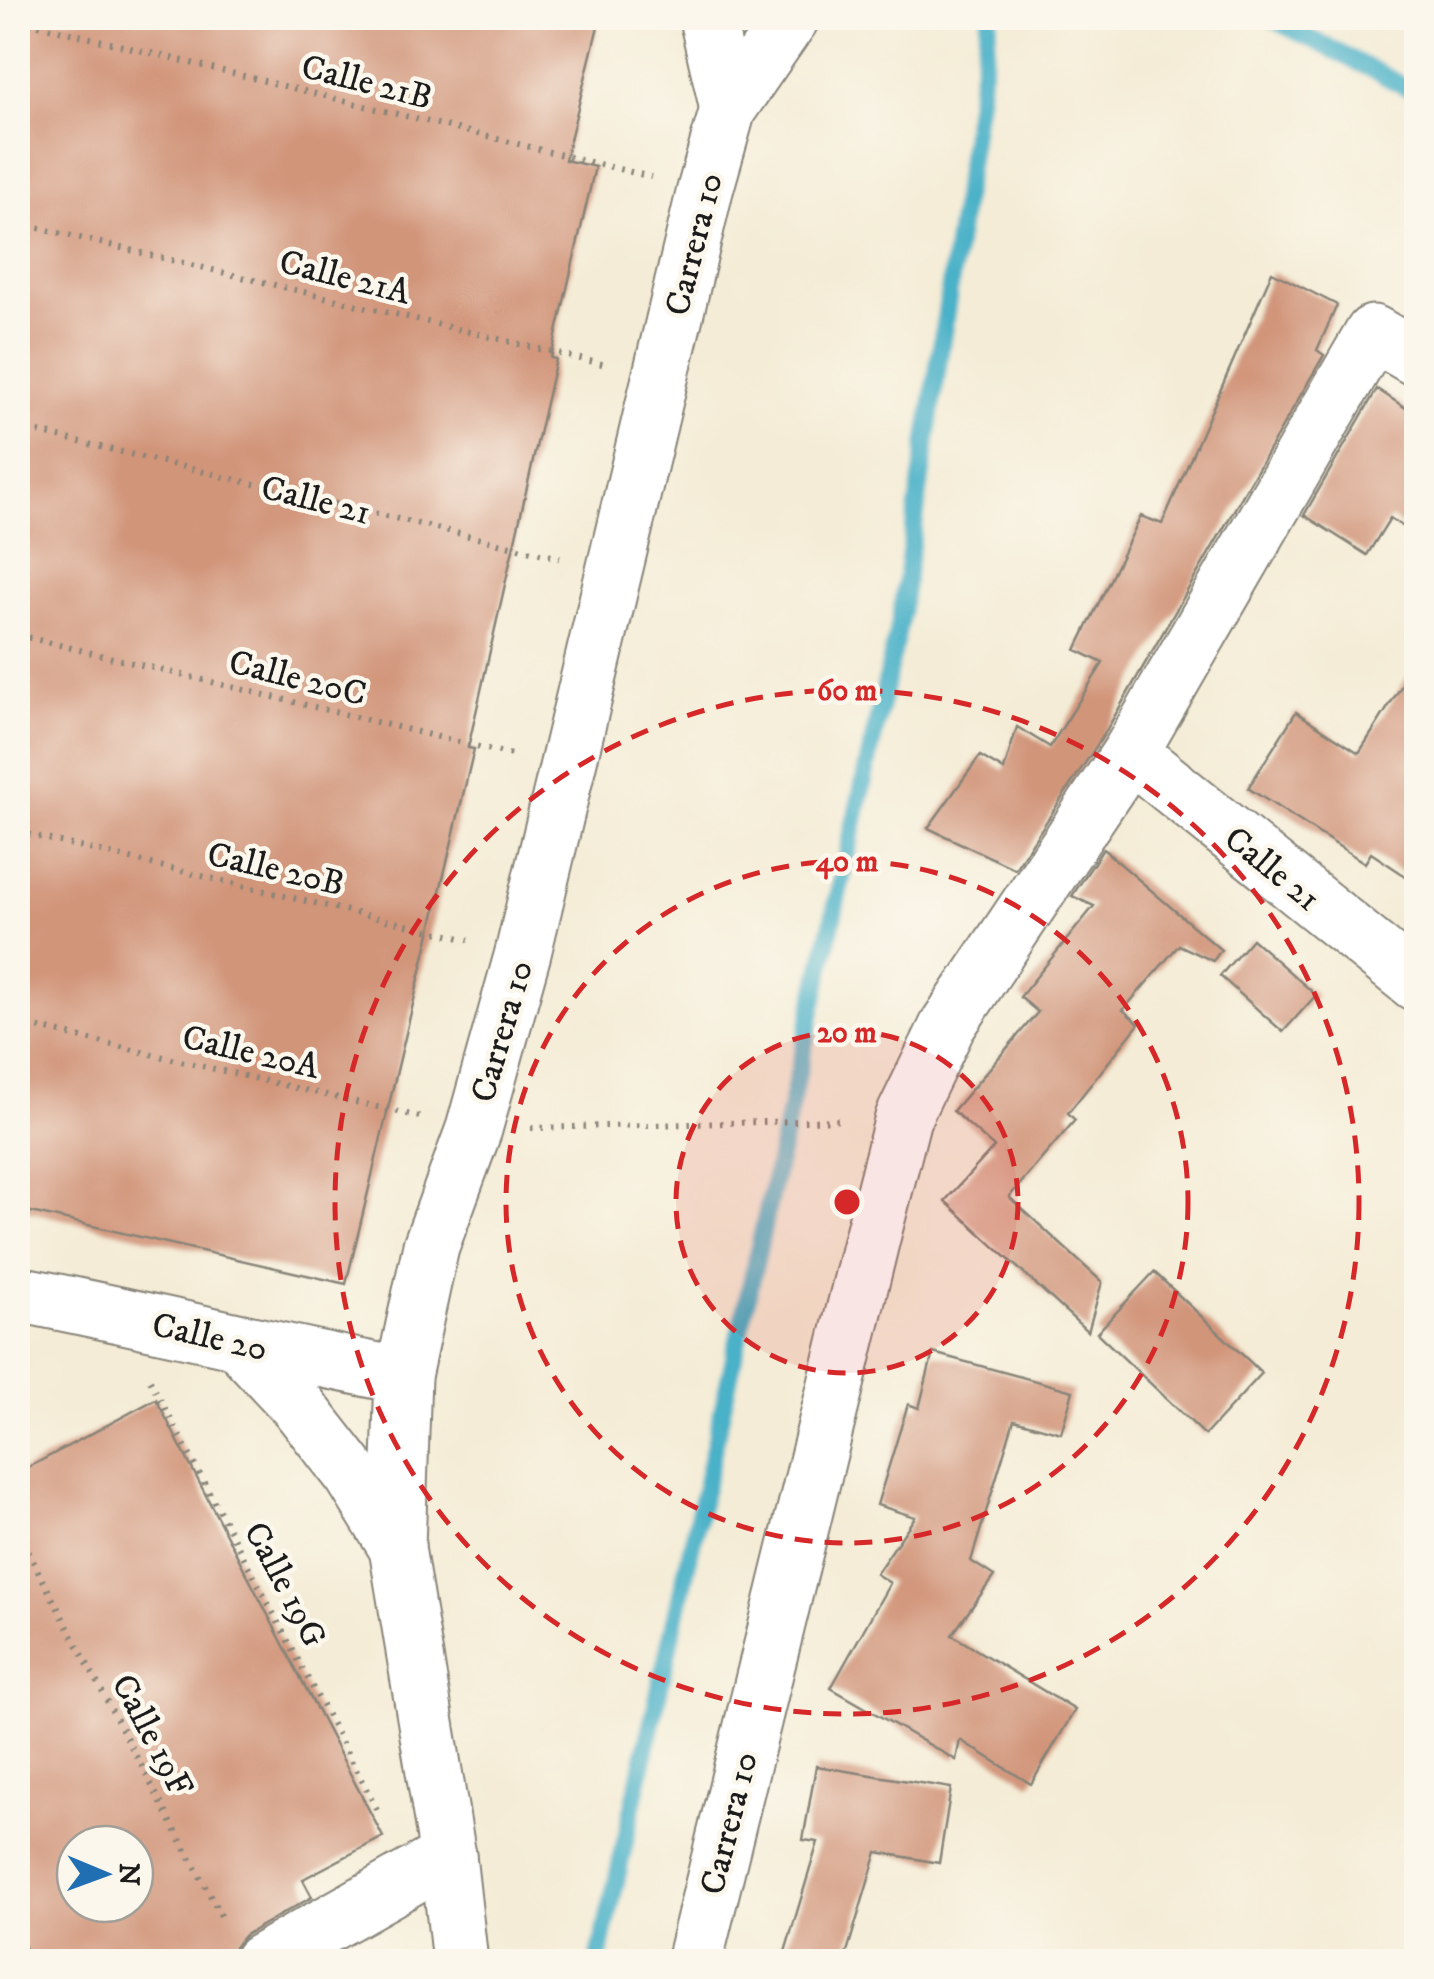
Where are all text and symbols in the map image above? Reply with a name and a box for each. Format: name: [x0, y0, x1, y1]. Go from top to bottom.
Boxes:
street label: Calle 21B: [297, 45, 436, 120]
street label: Carrera 10: [656, 169, 734, 320]
street label: Calle 21A: [274, 240, 415, 316]
street label: Calle 21: [256, 466, 375, 536]
street label: Calle 20C: [224, 641, 371, 717]
text: 60 m: [817, 673, 878, 710]
street label: Calle 21: [1215, 818, 1329, 922]
street label: Calle 20B: [203, 833, 348, 907]
text: 40 m: [816, 844, 879, 881]
street label: Carrera 10: [462, 955, 544, 1108]
text: 20 m: [817, 1015, 877, 1052]
street label: Calle 20A: [178, 1016, 324, 1090]
centre of rings: [829, 1184, 865, 1220]
street label: Calle 20: [148, 1303, 272, 1373]
street label: Calle 19G: [233, 1515, 336, 1655]
street label: Calle 19F: [101, 1667, 202, 1805]
street label: Carrera 10: [691, 1748, 769, 1899]
north arrow: [55, 1824, 155, 1924]
text: N: [111, 1863, 146, 1886]

